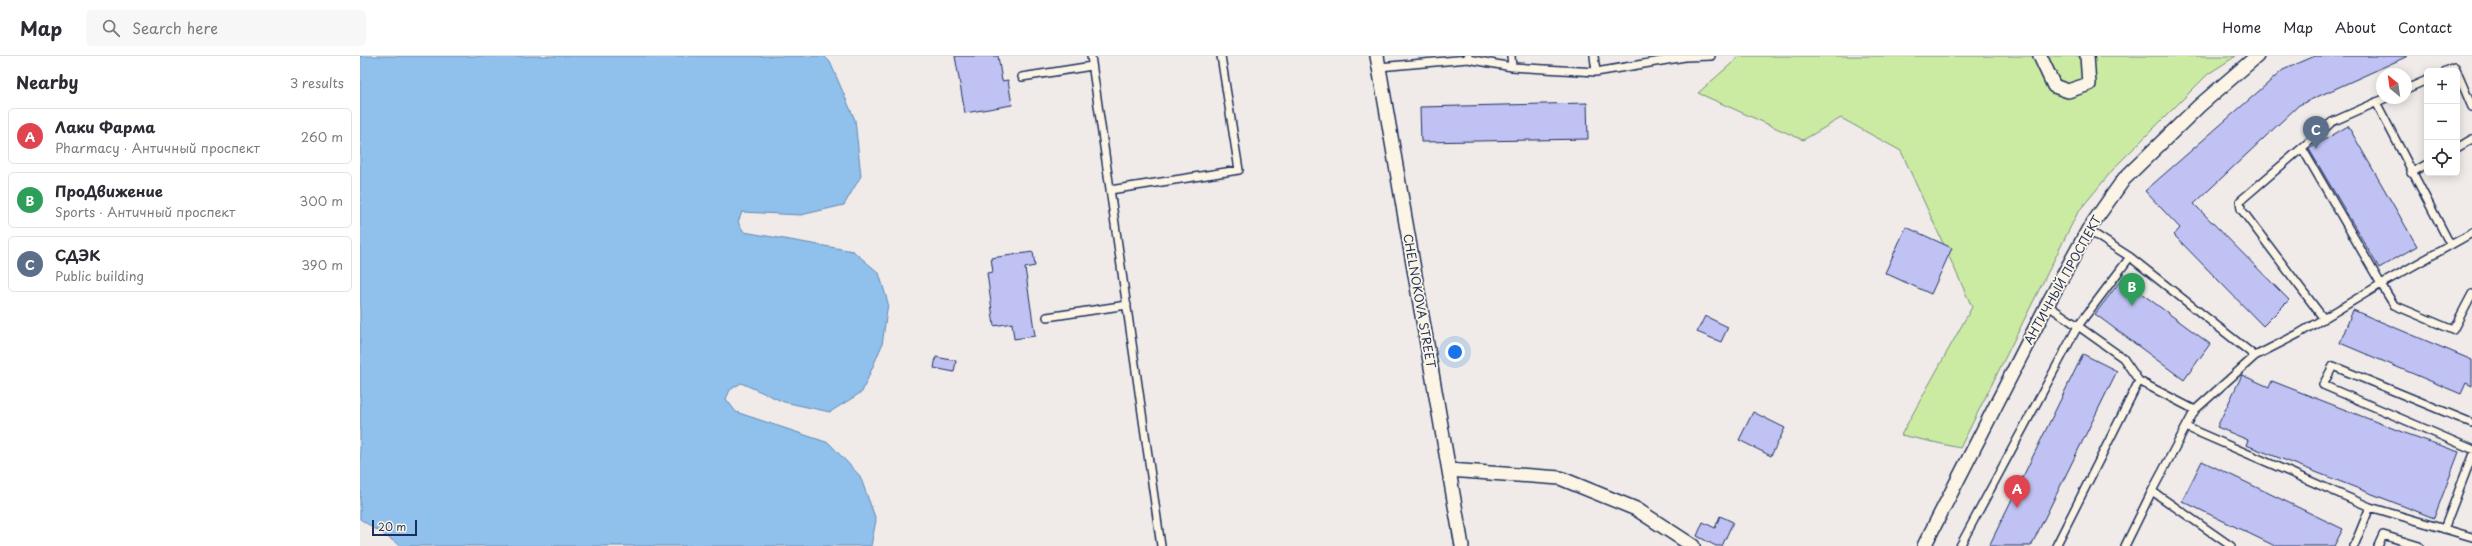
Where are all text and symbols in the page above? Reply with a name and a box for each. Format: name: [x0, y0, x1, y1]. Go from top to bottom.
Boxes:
search box: [86, 10, 366, 46]
text: Map: [20, 14, 62, 42]
text: Search here: [132, 16, 218, 39]
icon: search: [100, 17, 122, 39]
text: Home: [2222, 17, 2261, 38]
text: Map: [2283, 17, 2313, 38]
text: About: [2335, 17, 2376, 38]
text: Contact: [2398, 17, 2452, 38]
north arrow: [2376, 68, 2412, 104]
map controls: [2424, 68, 2460, 176]
button: +: [2424, 68, 2460, 104]
text: Nearby: [16, 69, 78, 95]
text: 3 results: [290, 73, 344, 92]
button: −: [2424, 104, 2460, 140]
text: Лаки Фарма: [55, 115, 156, 138]
pin: C: [2303, 116, 2329, 149]
text: A: [25, 127, 35, 146]
text: 260 m: [301, 127, 343, 146]
text: Pharmacy · Античный проспект: [55, 138, 260, 157]
button: locate: [2424, 140, 2460, 176]
text: ПроДвижение: [55, 179, 163, 202]
text: B: [26, 191, 34, 210]
text: 300 m: [299, 191, 343, 210]
text: Sports · Античный проспект: [55, 202, 235, 221]
street label: АНТИЧНЫЙ ПРОСПЕКТ: [2019, 211, 2106, 347]
street label: CHELNOKOVA STREET: [1399, 232, 1441, 370]
text: СДЭК: [55, 243, 100, 266]
text: C: [25, 255, 35, 274]
text: 390 m: [301, 255, 343, 274]
text: Public building: [55, 266, 144, 285]
pin: B: [2119, 273, 2145, 306]
your location: [1445, 342, 1465, 362]
pin: A: [2004, 475, 2030, 508]
scale bar: [372, 518, 417, 537]
text: 20 m: [378, 518, 406, 535]

